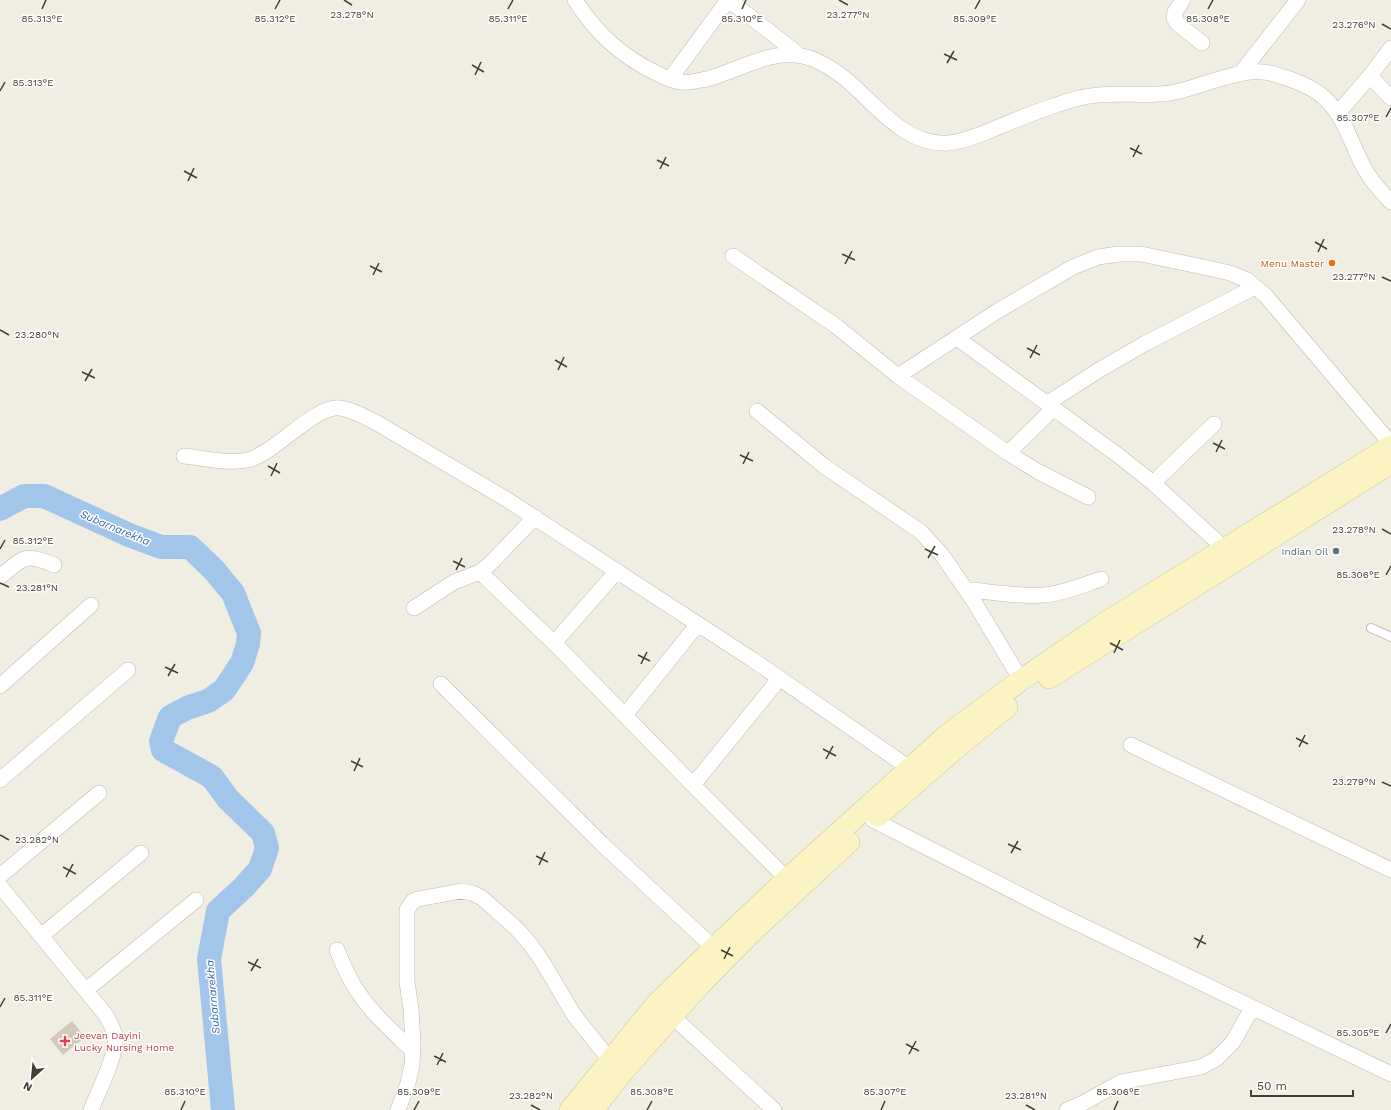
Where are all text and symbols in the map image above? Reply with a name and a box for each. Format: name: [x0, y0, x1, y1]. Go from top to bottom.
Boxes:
text: 23.278°N: [330, 9, 374, 20]
text: 23.277°N: [826, 9, 870, 20]
text: 85.313°E: [21, 13, 63, 24]
text: 85.312°E: [254, 13, 296, 24]
text: 85.311°E: [488, 13, 528, 24]
text: 85.310°E: [721, 13, 763, 24]
text: 85.309°E: [953, 13, 997, 24]
text: 85.308°E: [1186, 13, 1230, 24]
text: 23.276°N: [1332, 19, 1376, 30]
text: 85.313°E: [12, 77, 54, 88]
text: 85.307°E: [1336, 112, 1380, 123]
place label: Menu Master: [1261, 258, 1324, 269]
marker: Menu Master: [1327, 258, 1337, 268]
text: 23.277°N: [1332, 271, 1376, 282]
text: 23.280°N: [15, 329, 59, 340]
water label: Subarnarekha: [78, 507, 152, 549]
text: 23.278°N: [1332, 524, 1376, 535]
text: 85.312°E: [12, 535, 54, 546]
place label: Indian Oil: [1282, 546, 1328, 557]
marker: Indian Oil: [1331, 546, 1341, 556]
text: 85.306°E: [1336, 569, 1380, 580]
text: 23.281°N: [16, 582, 58, 593]
text: 23.279°N: [1332, 776, 1376, 787]
text: 23.282°N: [15, 834, 59, 845]
water label: Subarnarekha: [203, 959, 223, 1035]
text: 85.311°E: [13, 992, 53, 1003]
text: 85.305°E: [1336, 1027, 1380, 1038]
place label: Jeevan Dayini Lucky Nursing Home: [74, 1030, 175, 1053]
marker: Jeevan Dayini Lucky Nursing Home: [59, 1035, 71, 1047]
north arrow: [12, 1058, 52, 1098]
scale bar: [1251, 1072, 1353, 1098]
text: N: [21, 1079, 34, 1094]
text: 50 m: [1257, 1079, 1287, 1093]
text: 85.310°E: [164, 1086, 206, 1097]
text: 85.309°E: [397, 1086, 441, 1097]
text: 85.308°E: [630, 1086, 674, 1097]
text: 85.307°E: [863, 1086, 907, 1097]
text: 85.306°E: [1096, 1086, 1140, 1097]
text: 23.282°N: [509, 1090, 553, 1101]
text: 23.281°N: [1005, 1090, 1047, 1101]

